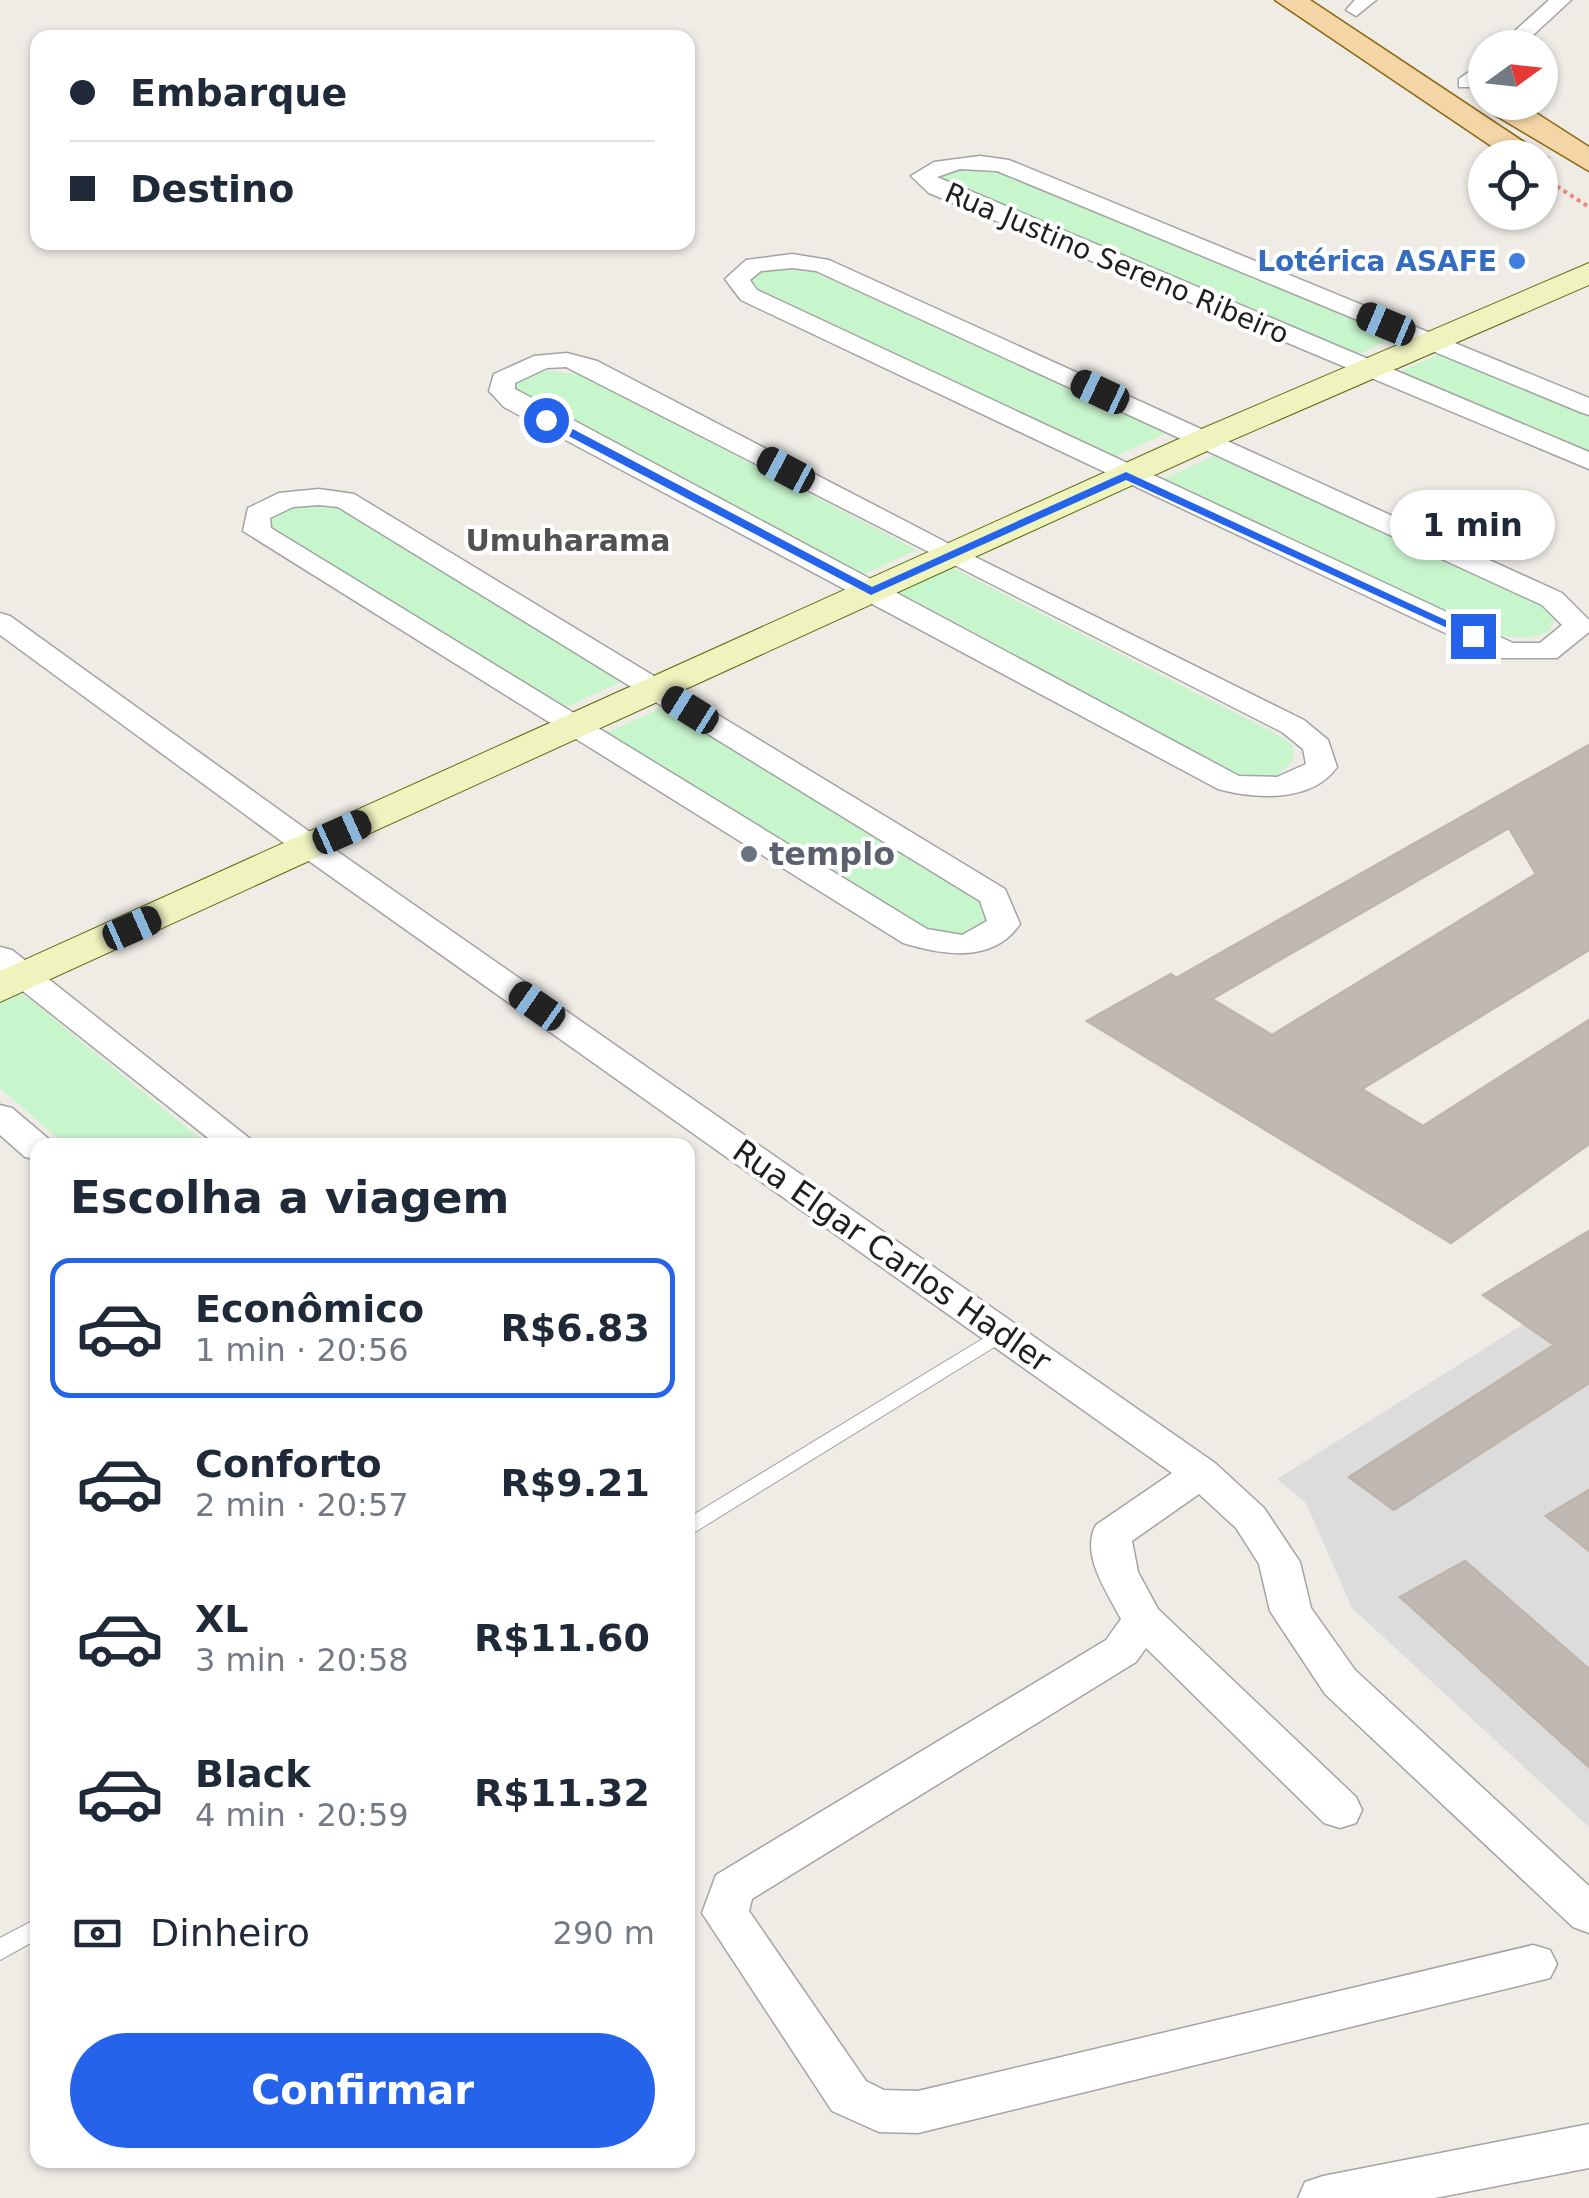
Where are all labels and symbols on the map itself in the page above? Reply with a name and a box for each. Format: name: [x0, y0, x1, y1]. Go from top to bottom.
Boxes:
north arrow: [1468, 30, 1558, 120]
street label: Rua Justino Sereno Ribeiro: [940, 176, 1294, 351]
place label: Lotérica ASAFE: [1257, 245, 1497, 278]
marker: Lotérica ASAFE: [1506, 250, 1528, 272]
car: [1353, 298, 1419, 350]
car: [1066, 366, 1134, 418]
route start: [524, 398, 569, 443]
car: [752, 443, 820, 497]
callout: 1 min: [1390, 491, 1556, 561]
district label: Umuharama: [465, 523, 671, 558]
route end: [1451, 614, 1496, 659]
car: [657, 681, 723, 739]
car: [308, 806, 376, 858]
place label: templo: [769, 835, 895, 873]
marker: templo: [738, 843, 760, 865]
car: [98, 902, 166, 954]
car: [504, 977, 570, 1035]
street label: Rua Elgar Carlos Hadler: [726, 1132, 1059, 1381]

